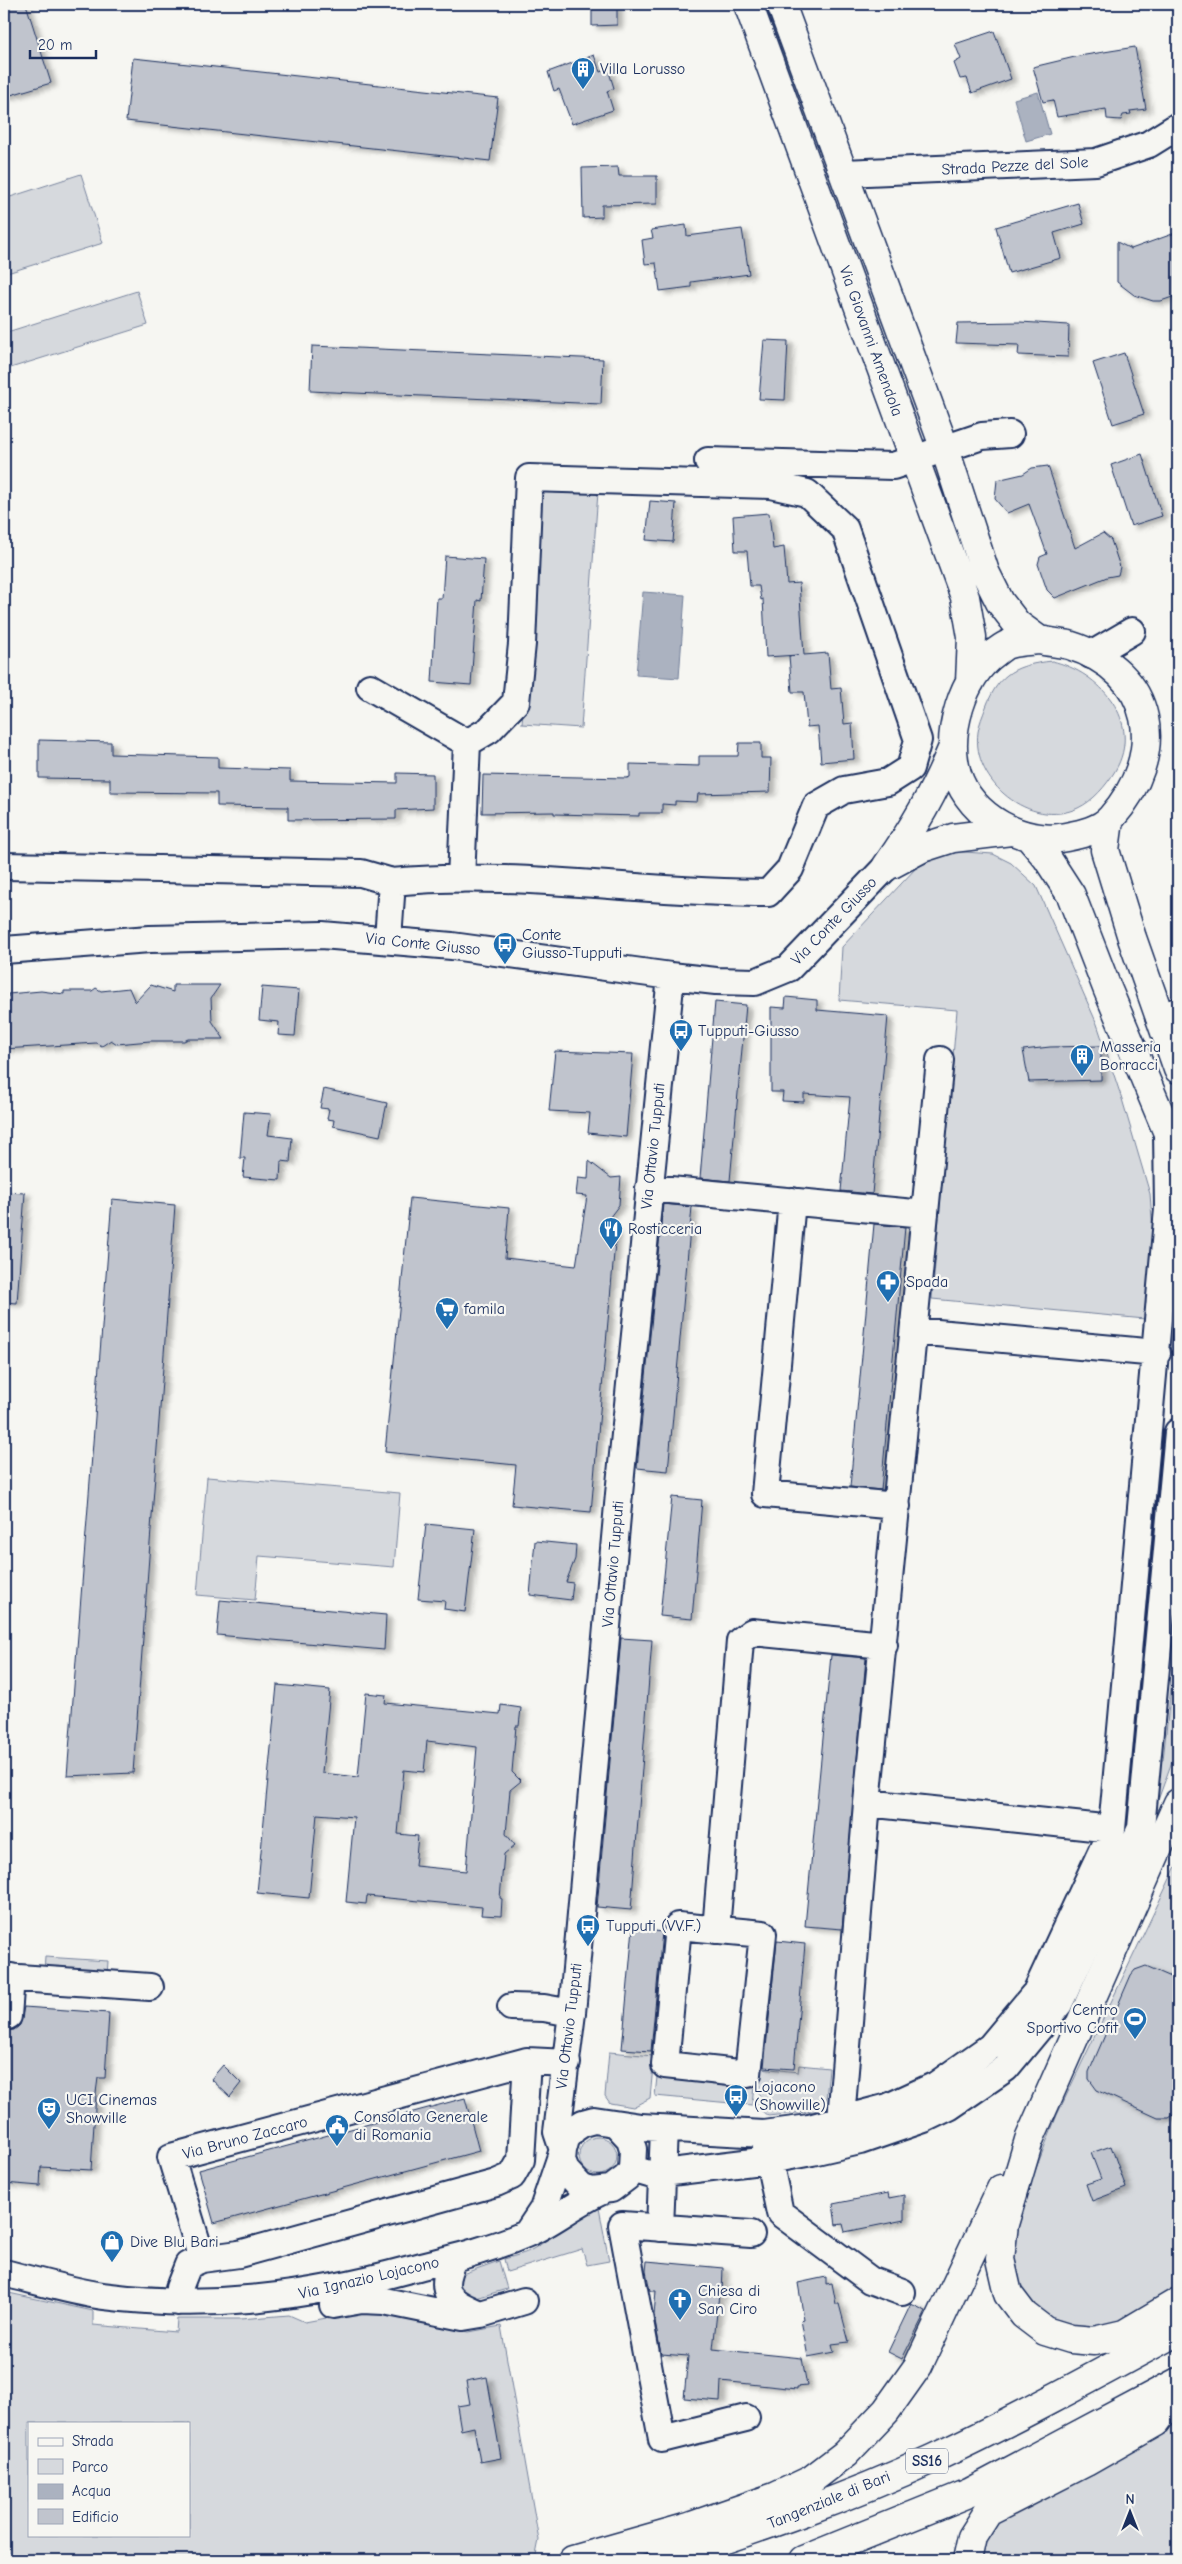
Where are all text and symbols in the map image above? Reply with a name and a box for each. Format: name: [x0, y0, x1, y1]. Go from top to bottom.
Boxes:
scale bar: [30, 28, 96, 60]
text: 20 m: [38, 36, 72, 54]
building icon: Villa Lorusso: [570, 56, 596, 90]
place label: Villa Lorusso: [600, 60, 685, 78]
street label: Strada Pezze del Sole: [941, 153, 1089, 179]
street label: Via Giovanni Amendola: [835, 263, 907, 419]
street label: Via Conte Giusso: [787, 873, 881, 969]
place label: Conte Giusso-Tupputi: [522, 926, 622, 962]
street label: Via Conte Giusso: [365, 929, 481, 959]
bus stop icon: Conte Giusso-Tupputi: [492, 931, 518, 965]
bus stop icon: Tupputi-Giusso: [668, 1018, 694, 1052]
place label: Tupputi-Giusso: [698, 1022, 799, 1040]
place label: Masseria Borracci: [1100, 1038, 1161, 1074]
building icon: Masseria Borracci: [1069, 1043, 1095, 1077]
street label: Via Ottavio Tupputi: [637, 1082, 669, 1210]
restaurant icon: Rosticceria: [598, 1216, 624, 1250]
place label: Rosticceria: [628, 1220, 702, 1238]
pharmacy icon: Spada: [875, 1269, 901, 1303]
place label: Spada: [906, 1273, 948, 1291]
supermarket icon: famila: [434, 1296, 460, 1330]
place label: famila: [463, 1300, 505, 1318]
street label: Via Ottavio Tupputi: [598, 1500, 628, 1628]
bus stop icon: Tupputi (VV.F.): [575, 1913, 601, 1947]
place label: Tupputi (VV.F.): [606, 1917, 701, 1935]
street label: Via Ottavio Tupputi: [552, 1962, 586, 2090]
place label: Centro Sportivo Cofit: [1027, 2001, 1118, 2037]
sports icon: Centro Sportivo Cofit: [1122, 2006, 1148, 2040]
place label: Lojacono (Showville): [754, 2078, 826, 2114]
bus stop icon: Lojacono (Showville): [723, 2083, 749, 2117]
place label: UCI Cinemas Showville: [66, 2091, 157, 2127]
theatre icon: UCI Cinemas Showville: [36, 2096, 62, 2130]
place label: Consolato Generale di Romania: [354, 2108, 488, 2144]
street label: Via Bruno Zaccaro: [181, 2113, 309, 2163]
public building icon: Consolato Generale di Romania: [324, 2113, 350, 2147]
shop icon: Dive Blu Bari: [99, 2229, 125, 2263]
place label: Dive Blu Bari: [130, 2233, 219, 2251]
street label: Via Ignazio Lojacono: [297, 2253, 441, 2303]
place label: Chiesa di San Ciro: [698, 2282, 760, 2318]
church icon: Chiesa di San Ciro: [667, 2287, 693, 2321]
legend: [28, 2422, 190, 2536]
text: Strada: [72, 2432, 114, 2450]
road number: SS16: [906, 2448, 948, 2474]
text: Parco: [72, 2458, 108, 2476]
street label: Tangenziale di Bari: [765, 2467, 893, 2533]
text: Acqua: [72, 2482, 111, 2500]
north arrow: [1104, 2486, 1154, 2536]
text: N: [1125, 2491, 1135, 2508]
text: Edificio: [72, 2508, 119, 2526]

